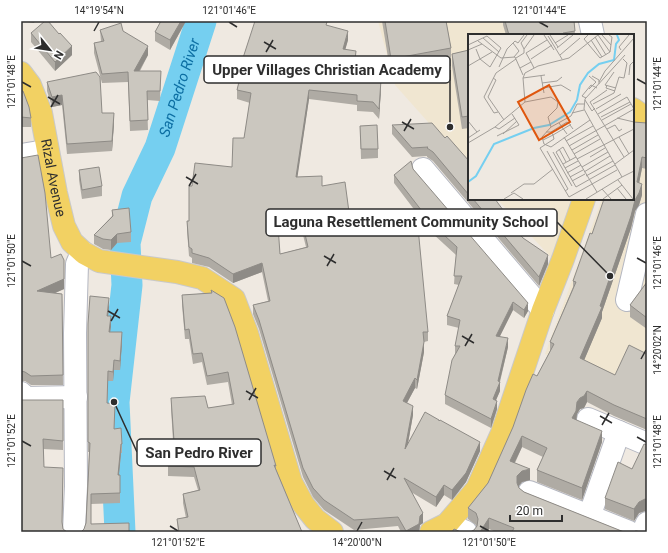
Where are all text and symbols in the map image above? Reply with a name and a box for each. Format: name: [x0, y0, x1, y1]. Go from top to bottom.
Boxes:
text: 14°19'54"N: [74, 5, 124, 16]
text: 121°01'46"E: [202, 5, 256, 16]
text: 121°01'44"E: [512, 5, 566, 16]
north arrow: [30, 30, 70, 70]
inset map: [468, 34, 634, 200]
water label: San Pedro River: [155, 35, 204, 139]
text: N: [51, 48, 66, 62]
text: 121°01'48"E: [6, 55, 17, 109]
callout: Upper Villages Christian Academy: [204, 56, 450, 83]
text: 121°01'44"E: [652, 57, 663, 111]
text: Upper Villages Christian Academy: [212, 61, 442, 79]
street label: Rizal Avenue: [38, 137, 69, 218]
callout: Laguna Resettlement Community School: [266, 209, 557, 236]
text: Laguna Resettlement Community School: [273, 213, 549, 231]
text: 121°01'50"E: [6, 234, 17, 288]
text: 121°01'46"E: [652, 236, 663, 290]
text: 14°20'02"N: [652, 325, 663, 375]
text: 121°01'52"E: [6, 414, 17, 468]
text: 121°01'48"E: [652, 415, 663, 469]
callout: San Pedro River: [137, 439, 261, 466]
text: San Pedro River: [145, 444, 253, 462]
scale bar: [510, 497, 562, 523]
text: 20 m: [516, 504, 543, 518]
text: 121°01'52"E: [151, 537, 205, 548]
text: 14°20'00"N: [332, 537, 382, 548]
text: 121°01'50"E: [462, 537, 516, 548]

